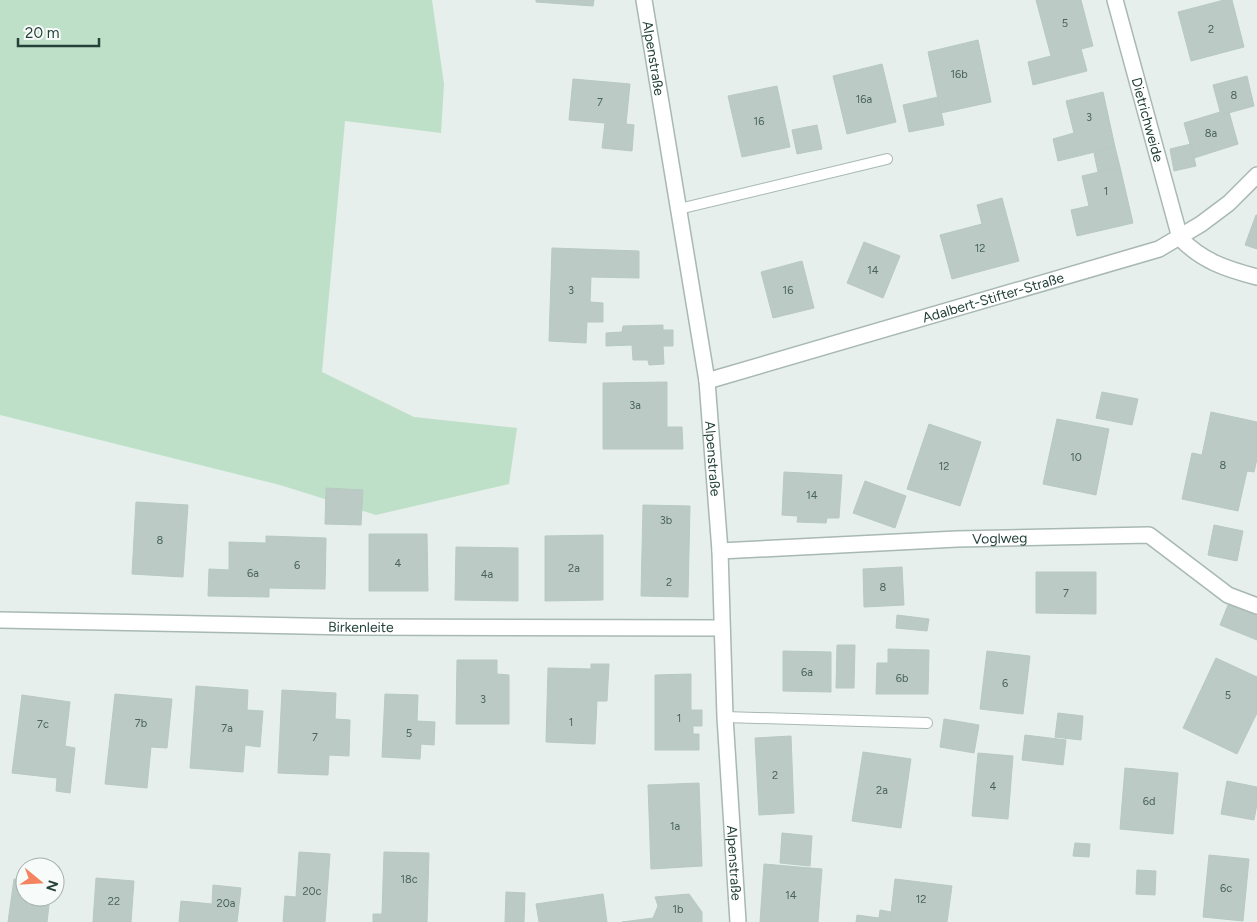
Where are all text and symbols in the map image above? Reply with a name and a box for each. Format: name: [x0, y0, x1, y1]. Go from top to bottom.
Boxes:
scale bar: [18, 15, 99, 47]
house number: 5: [1062, 17, 1068, 30]
street label: Alpenstraße: [639, 20, 668, 97]
house number: 2: [1208, 23, 1214, 36]
text: 20 m: [25, 24, 59, 42]
house number: 16b: [950, 68, 968, 81]
street label: Dietrichweide: [1128, 76, 1167, 164]
house number: 8: [1231, 89, 1238, 102]
house number: 16a: [856, 93, 872, 106]
house number: 7: [597, 96, 603, 109]
house number: 3: [1086, 111, 1092, 124]
house number: 16: [754, 115, 764, 128]
house number: 8a: [1205, 127, 1217, 140]
house number: 1: [1104, 185, 1108, 198]
house number: 12: [975, 242, 985, 255]
house number: 14: [867, 264, 879, 277]
street label: Adalbert-Stifter-Straße: [920, 269, 1066, 327]
house number: 3: [568, 284, 574, 297]
house number: 16: [783, 284, 793, 297]
house number: 3a: [629, 399, 641, 412]
street label: Alpenstraße: [701, 420, 724, 497]
house number: 10: [1070, 451, 1082, 464]
house number: 8: [1220, 459, 1227, 472]
house number: 12: [939, 460, 949, 473]
house number: 14: [806, 489, 818, 502]
house number: 3b: [660, 514, 672, 527]
street label: Voglweg: [972, 530, 1028, 548]
house number: 8: [157, 534, 164, 547]
house number: 4: [395, 557, 402, 570]
house number: 6: [294, 559, 300, 572]
house number: 2a: [568, 562, 580, 575]
house number: 6a: [247, 567, 259, 580]
house number: 4a: [481, 568, 493, 581]
house number: 2: [666, 576, 672, 589]
house number: 8: [880, 581, 887, 594]
house number: 7: [1063, 587, 1069, 600]
street label: Birkenleite: [328, 619, 394, 636]
house number: 6a: [801, 666, 813, 679]
house number: 6b: [896, 672, 908, 685]
house number: 6: [1002, 677, 1008, 690]
house number: 5: [1225, 689, 1231, 702]
house number: 3: [480, 693, 486, 706]
house number: 1: [677, 712, 681, 725]
house number: 1: [569, 716, 573, 729]
house number: 7b: [135, 717, 147, 730]
house number: 7c: [37, 718, 49, 731]
house number: 7a: [221, 722, 233, 735]
house number: 5: [406, 727, 412, 740]
house number: 7: [312, 731, 318, 744]
house number: 2: [772, 769, 778, 782]
house number: 4: [990, 780, 997, 793]
house number: 2a: [876, 784, 888, 797]
house number: 6d: [1143, 795, 1155, 808]
house number: 1a: [670, 820, 680, 833]
street label: Alpenstraße: [723, 825, 745, 902]
north arrow: [15, 857, 65, 907]
house number: 18c: [400, 873, 418, 886]
text: N: [42, 878, 62, 894]
house number: 6c: [1220, 882, 1232, 895]
house number: 20c: [302, 885, 322, 898]
house number: 14: [785, 889, 797, 902]
house number: 12: [916, 893, 926, 906]
house number: 22: [108, 895, 120, 908]
house number: 20a: [217, 897, 235, 910]
house number: 1b: [673, 903, 684, 916]

